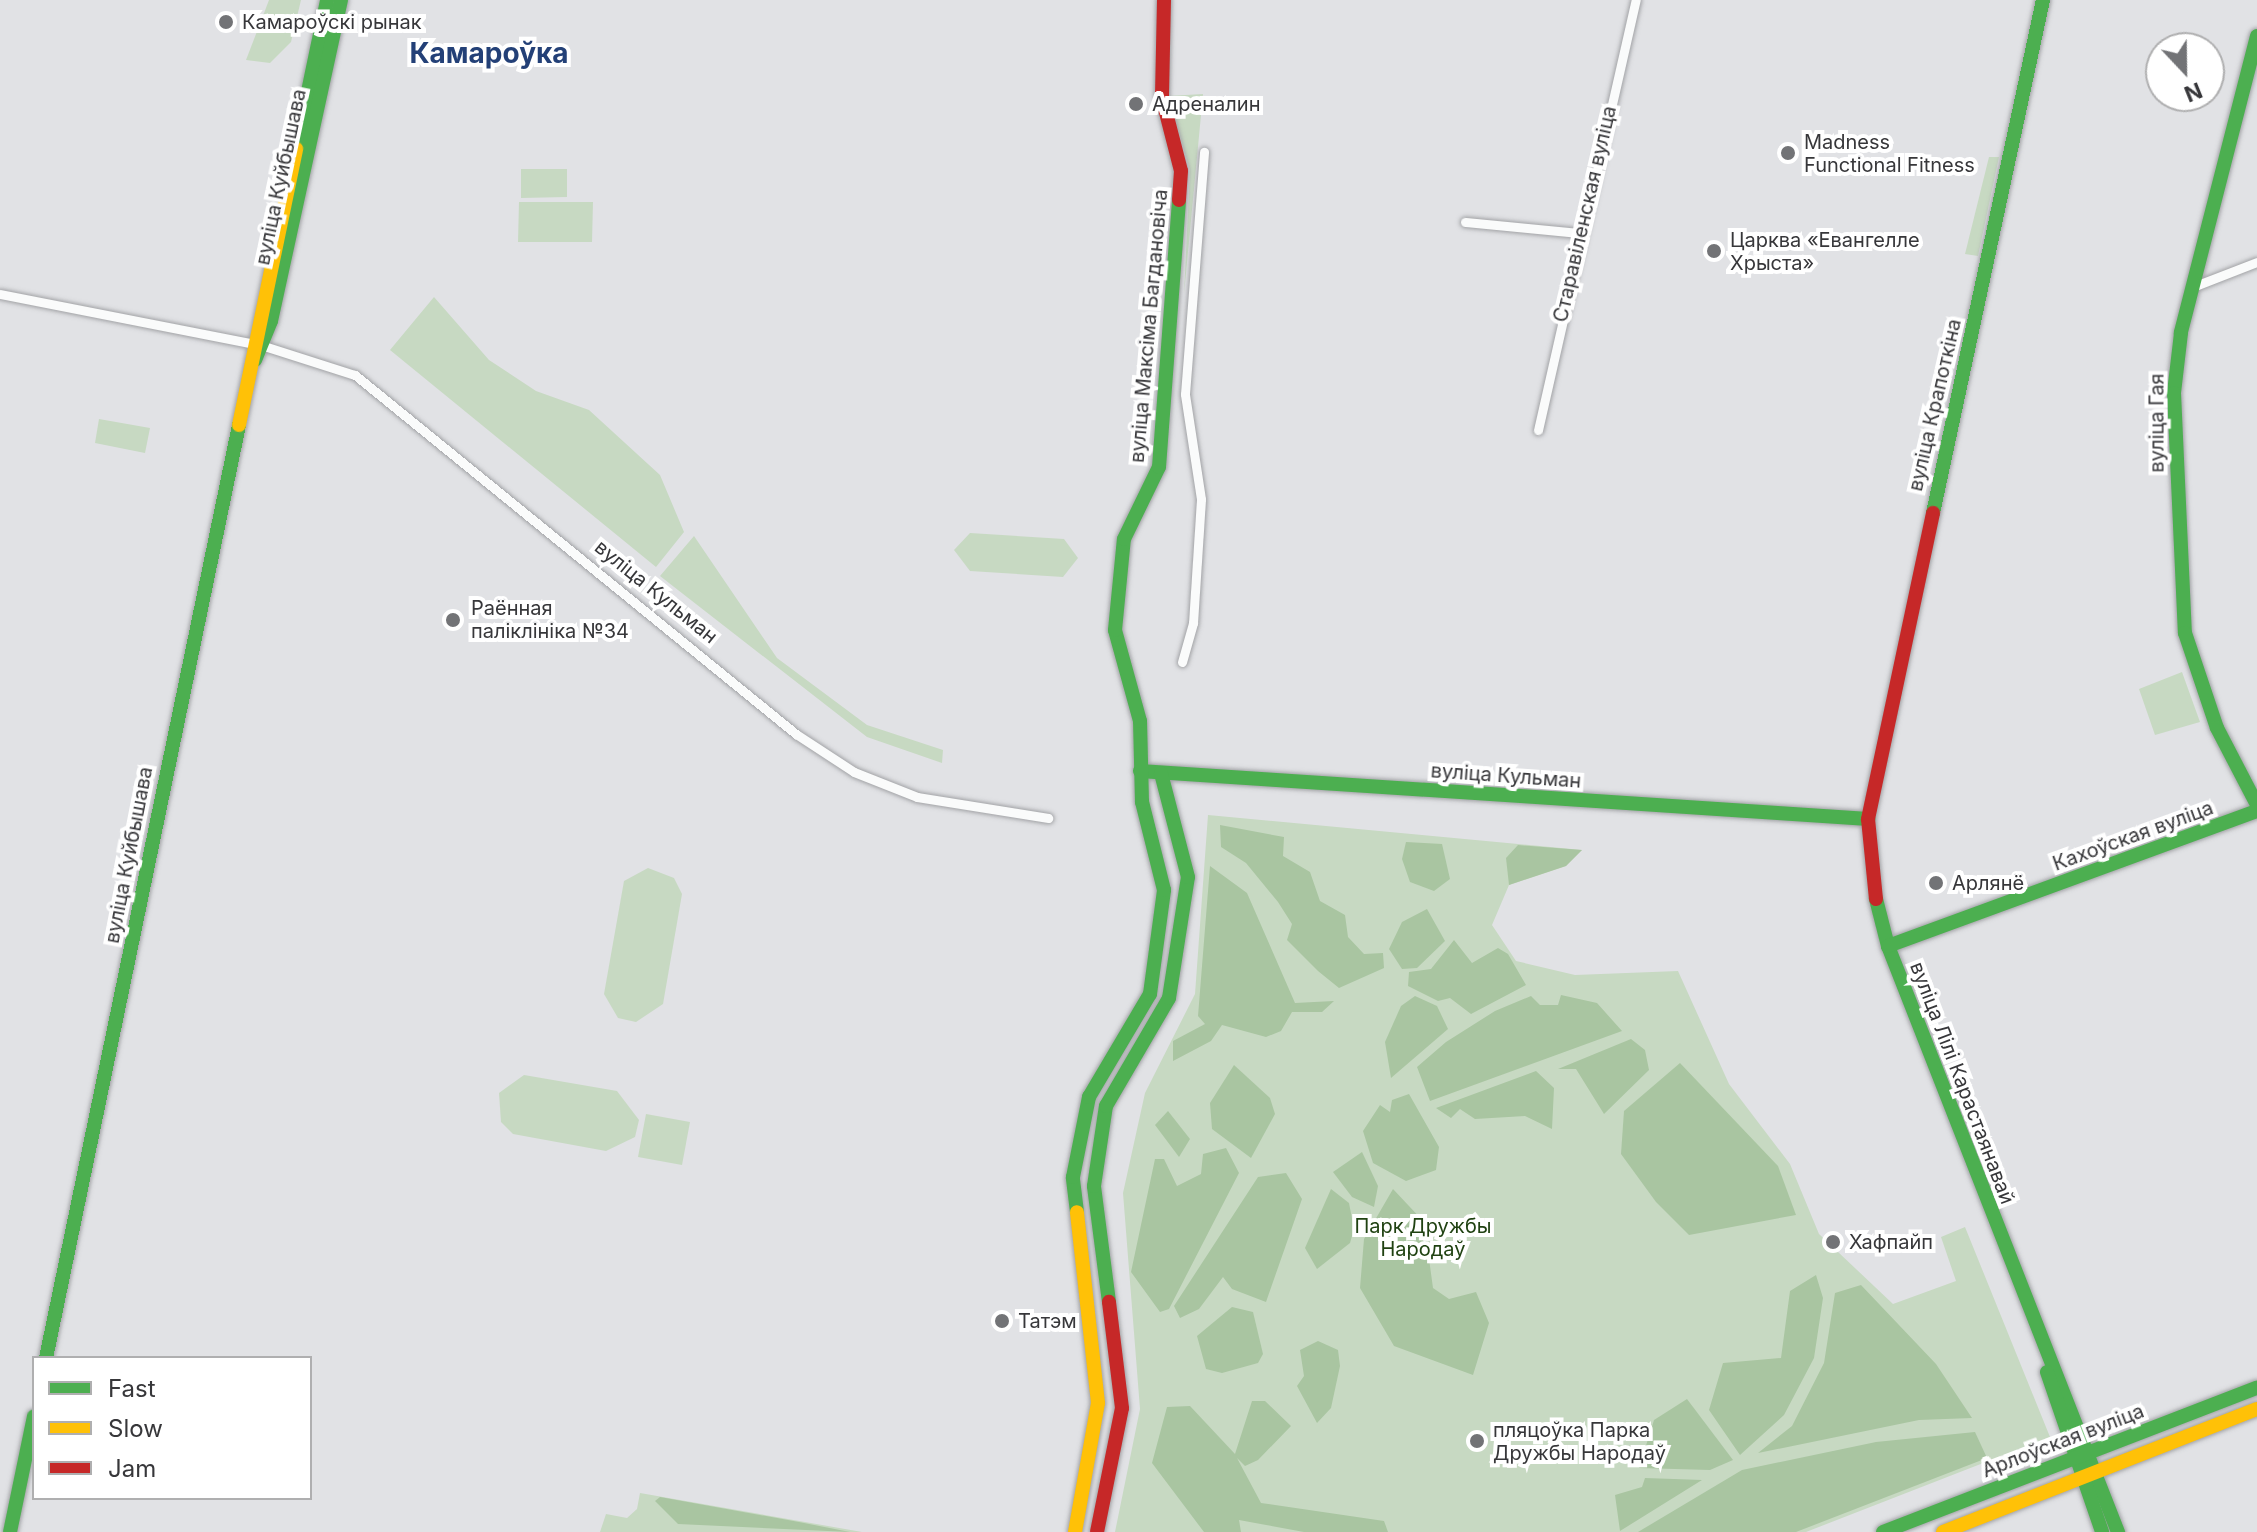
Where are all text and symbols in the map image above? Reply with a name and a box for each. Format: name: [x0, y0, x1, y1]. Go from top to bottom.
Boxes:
place label: Камароўскі рынак: [242, 10, 422, 34]
marker: Камароўскі рынак: [217, 13, 235, 31]
north arrow: [2145, 32, 2225, 112]
district label: Камароўка: [409, 36, 569, 70]
text: N: [2181, 77, 2206, 108]
street label: вуліца Куйбышава: [251, 87, 311, 267]
place label: Адреналин: [1152, 92, 1260, 116]
marker: Адреналин: [1127, 95, 1145, 113]
street label: Старавіленская вуліца: [1548, 103, 1622, 325]
place label: Madness Functional Fitness: [1804, 130, 1975, 177]
marker: Madness Functional Fitness: [1779, 144, 1797, 162]
street label: вуліца Максіма Багдановіча: [1125, 188, 1173, 464]
place label: Царква «Евангелле Хрыста»: [1730, 228, 1920, 275]
marker: Царква «Евангелле Хрыста»: [1705, 242, 1723, 260]
street label: вуліца Крапоткіна: [1904, 317, 1966, 493]
street label: вуліца Гая: [2145, 373, 2169, 473]
street label: вуліца Кульман: [590, 535, 722, 649]
place label: Раённая паліклініка №34: [471, 596, 629, 643]
marker: Раённая паліклініка №34: [442, 609, 464, 631]
street label: вуліца Кульман: [1430, 759, 1582, 793]
street label: вуліца Куйбышава: [100, 765, 158, 945]
street label: Кахоўская вуліца: [2050, 796, 2216, 876]
place label: Арлянё: [1952, 871, 2024, 895]
marker: Арлянё: [1927, 874, 1945, 892]
street label: вуліца Лілі Карастаянавай: [1905, 959, 2019, 1207]
park label: Парк Дружбы Народаў: [1354, 1215, 1492, 1262]
place label: Хафпайп: [1849, 1230, 1933, 1254]
marker: Хафпайп: [1824, 1233, 1842, 1251]
place label: Татэм: [1018, 1309, 1077, 1333]
marker: Татэм: [993, 1312, 1011, 1330]
legend: [32, 1356, 312, 1500]
text: Fast: [108, 1374, 156, 1403]
street label: Арлоўская вуліца: [1979, 1399, 2147, 1483]
text: Slow: [108, 1414, 163, 1443]
place label: пляцоўка Парка Дружбы Народаў: [1493, 1418, 1666, 1465]
marker: пляцоўка Парка Дружбы Народаў: [1468, 1432, 1486, 1450]
text: Jam: [108, 1454, 156, 1483]

